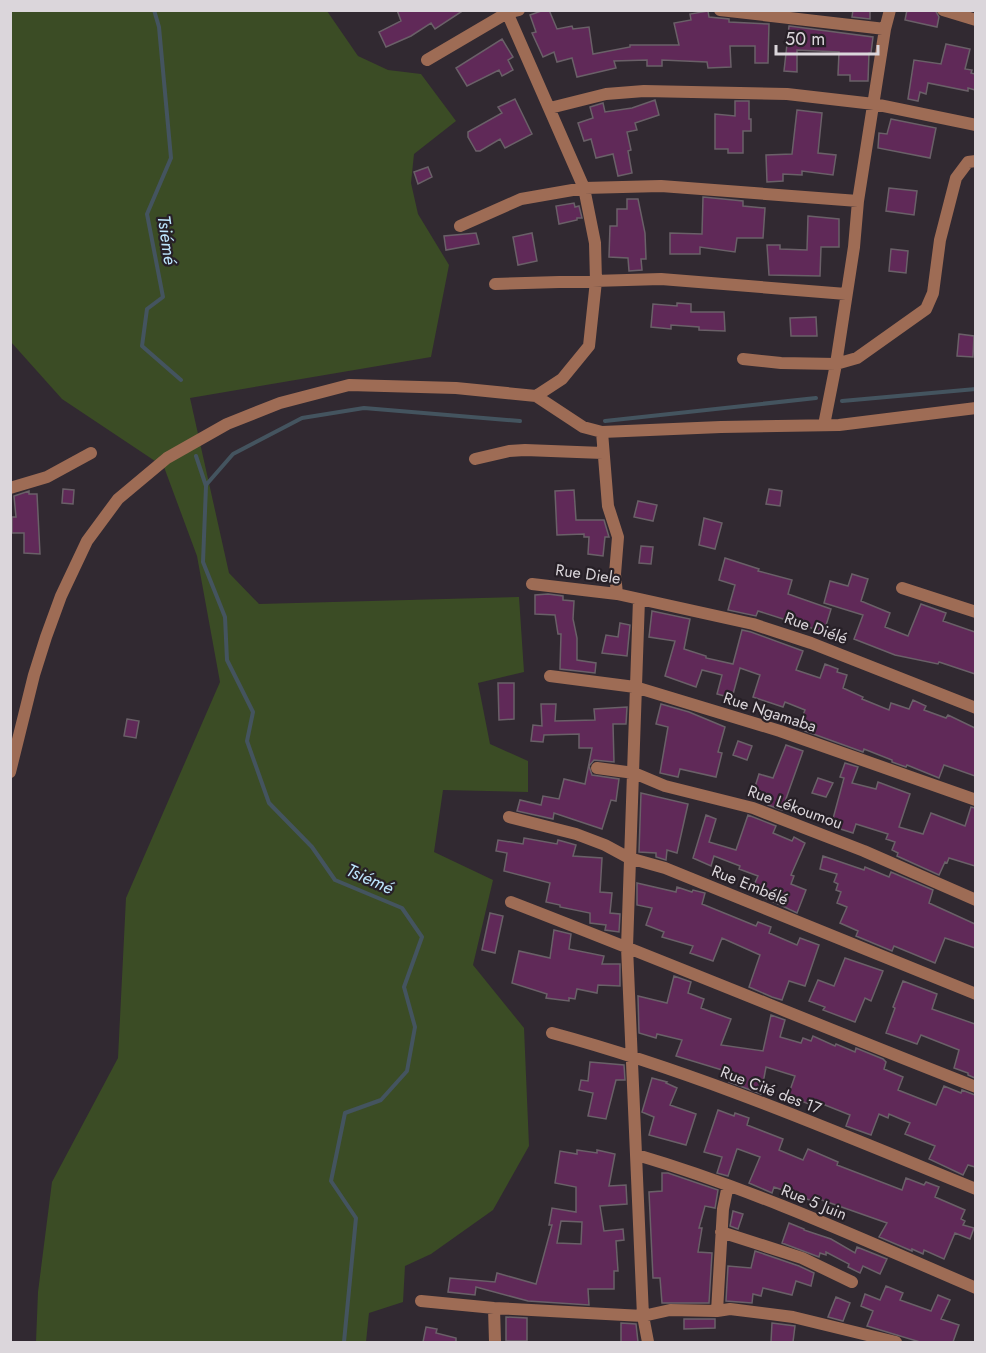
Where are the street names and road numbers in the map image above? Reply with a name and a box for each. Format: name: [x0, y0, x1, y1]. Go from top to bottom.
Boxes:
street label: Rue Diele: [554, 558, 622, 590]
street label: Rue Diélé: [781, 606, 851, 650]
street label: Rue Ngamaba: [721, 686, 819, 738]
street label: Rue Lékoumou: [744, 779, 846, 835]
street label: Rue Embélé: [708, 859, 792, 911]
street label: Rue Cité des 17: [717, 1060, 825, 1120]
street label: Rue 5 Juin: [778, 1178, 850, 1226]

